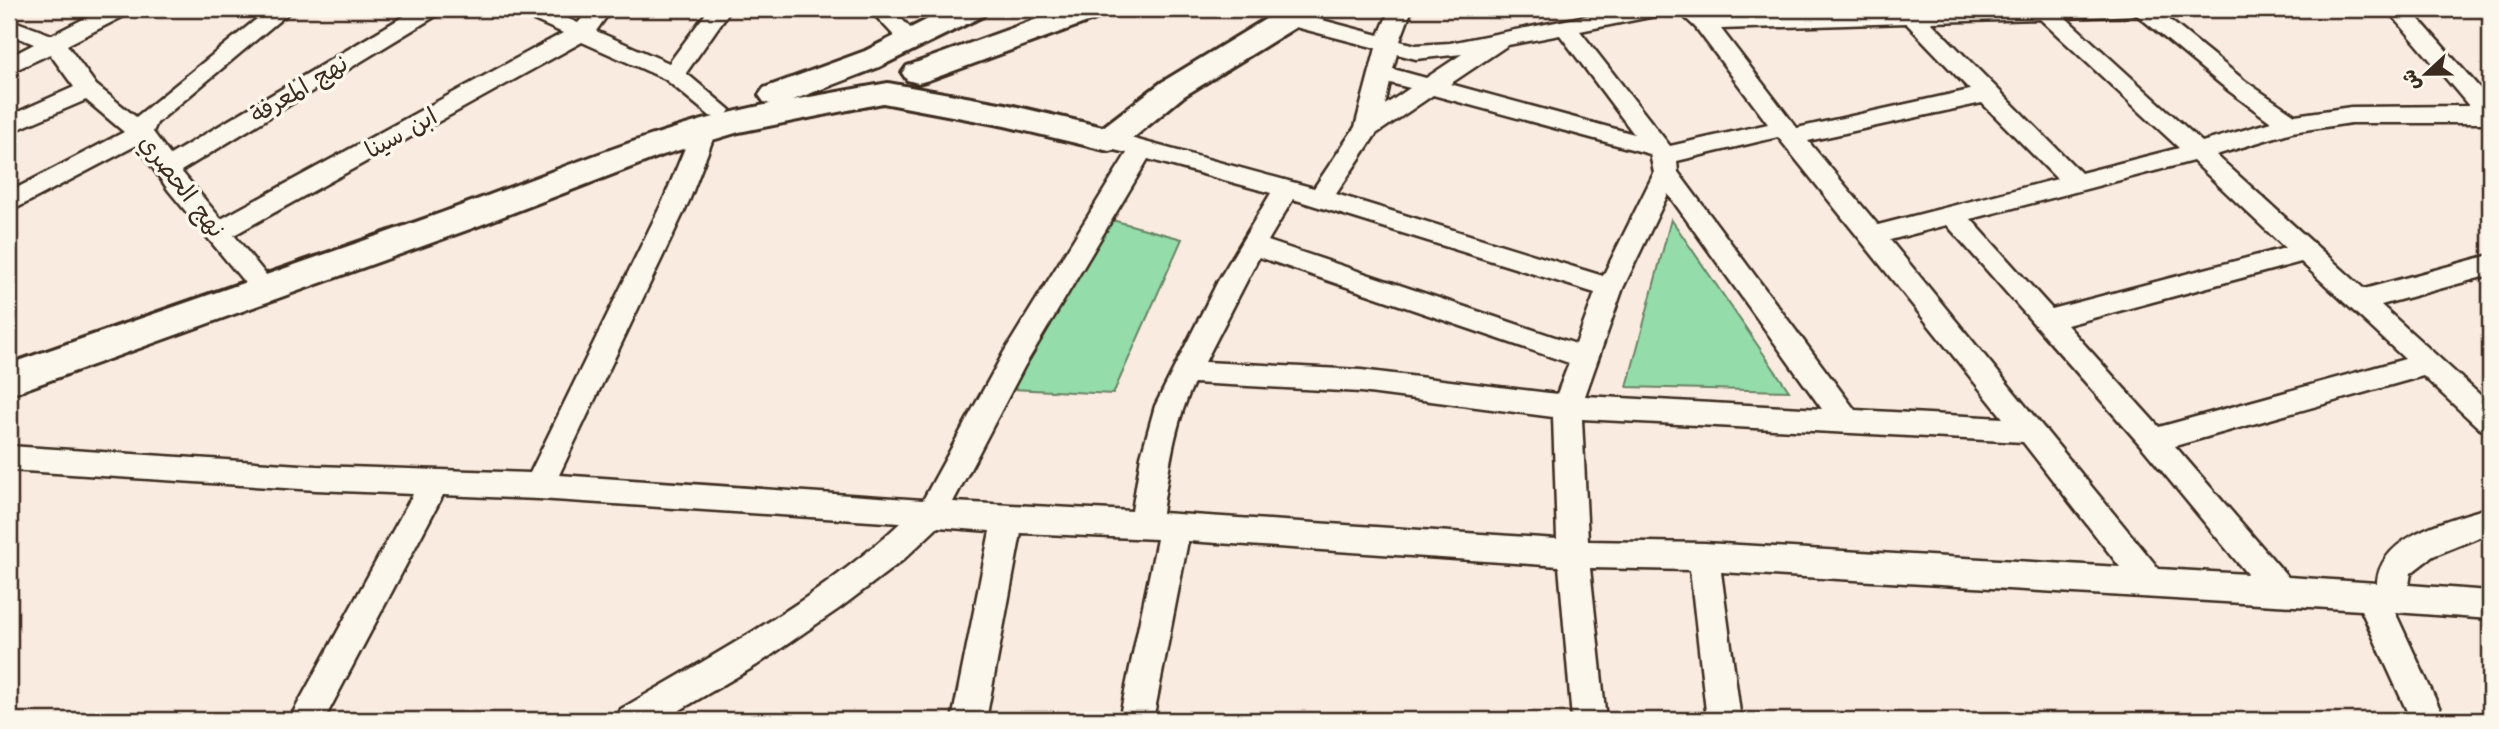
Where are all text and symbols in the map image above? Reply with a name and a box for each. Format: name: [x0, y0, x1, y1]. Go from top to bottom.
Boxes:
north arrow: [2390, 38, 2460, 108]
street label: نهج المعرفة: [244, 47, 355, 132]
text: ش: [2395, 65, 2428, 95]
street label: ابن سينا: [359, 100, 444, 168]
street label: نهج الحصري: [130, 128, 232, 245]

